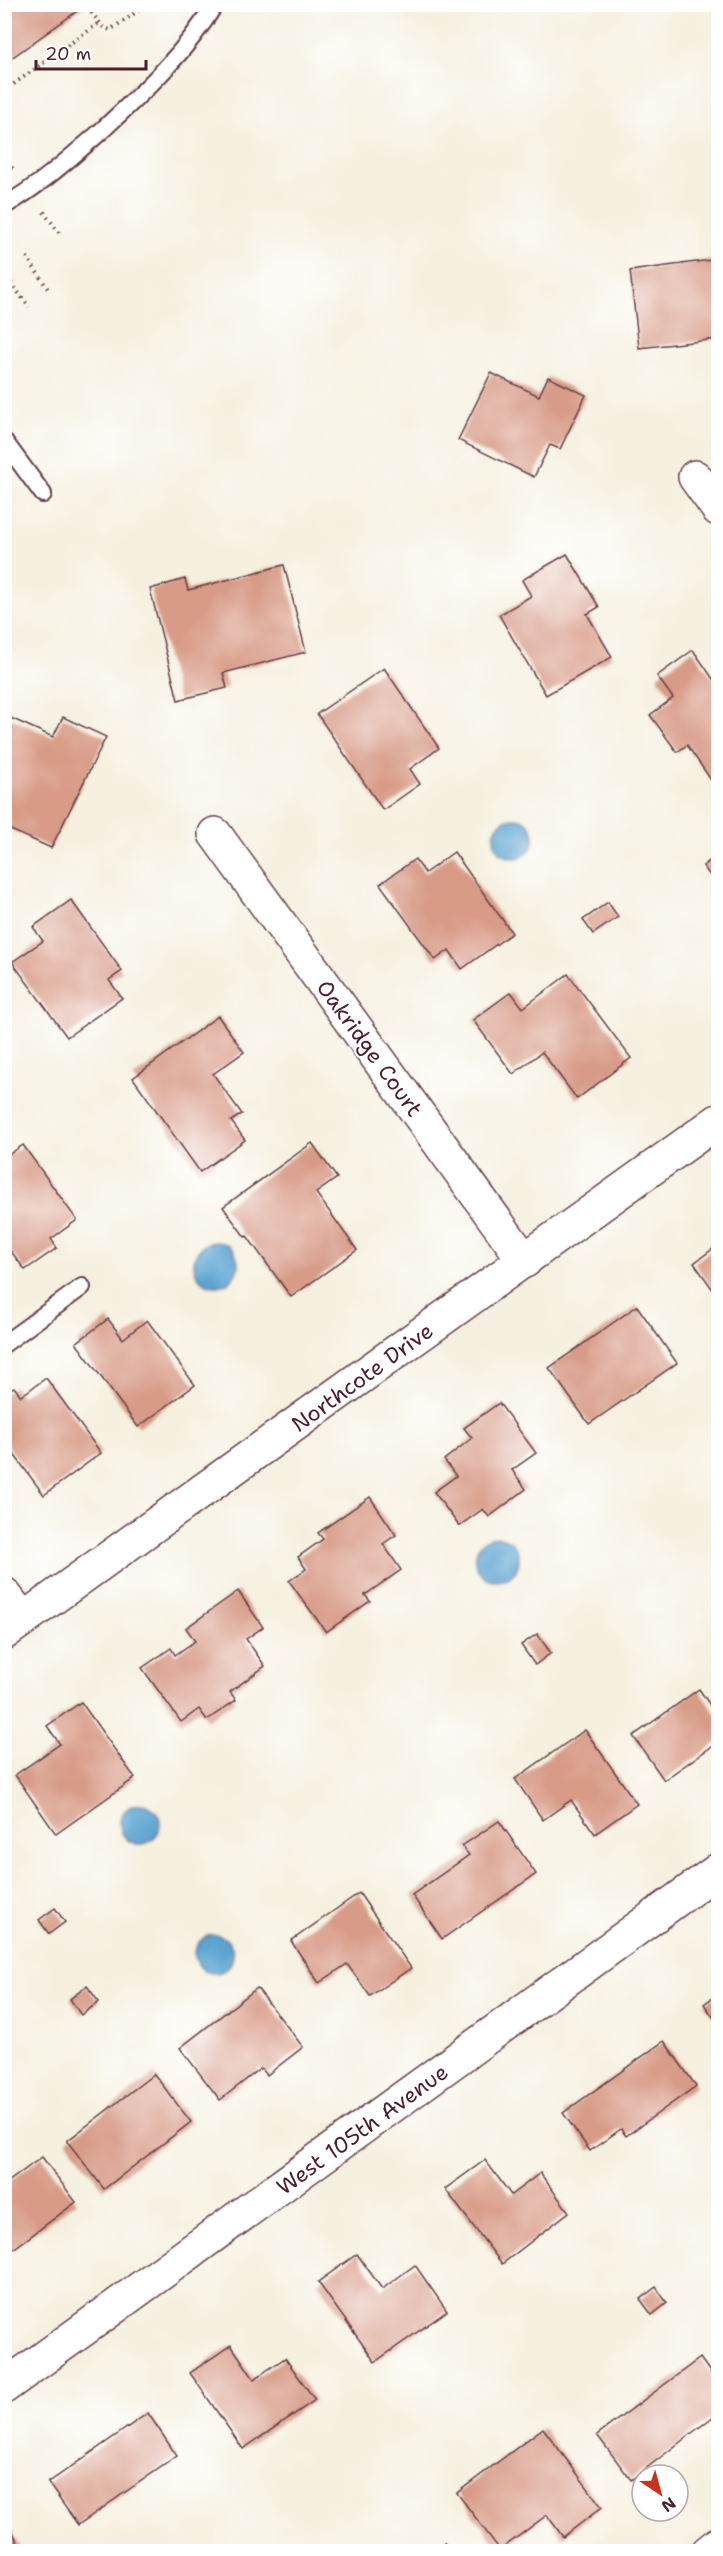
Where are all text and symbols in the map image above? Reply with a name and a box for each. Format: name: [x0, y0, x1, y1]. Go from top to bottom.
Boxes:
scale bar: [36, 33, 146, 71]
text: 20 m: [45, 42, 91, 66]
street label: Oakridge Court: [310, 974, 429, 1123]
street label: Northcote Drive: [286, 1316, 439, 1439]
street label: West 105th Avenue: [271, 2057, 454, 2201]
north arrow: [630, 2463, 690, 2523]
text: N: [657, 2493, 680, 2517]

